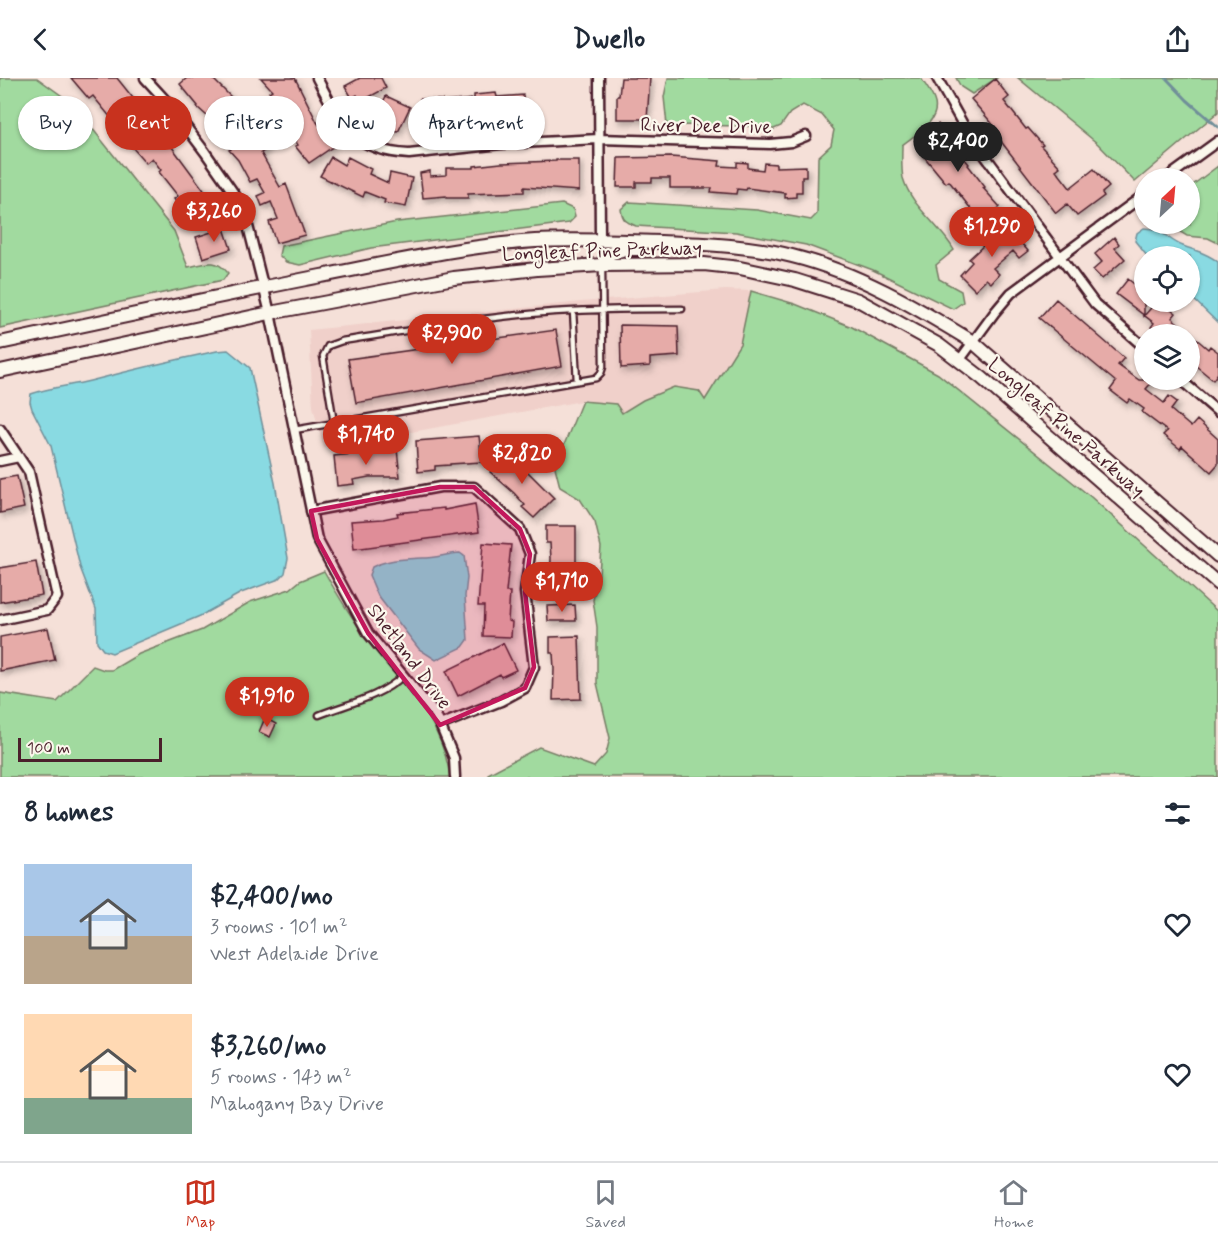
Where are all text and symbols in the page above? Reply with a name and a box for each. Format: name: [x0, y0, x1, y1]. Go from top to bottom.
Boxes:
text: Dwello: [573, 22, 645, 57]
icon: back: [24, 23, 57, 56]
icon: share: [1161, 23, 1194, 56]
chip: Buy: [18, 96, 93, 150]
chip: Rent: [105, 96, 192, 150]
chip: Filters: [204, 96, 304, 150]
chip: New: [316, 96, 396, 150]
chip: Apartment: [408, 96, 545, 150]
street label: River Dee Drive: [640, 112, 772, 141]
pin: $2,400: [909, 122, 1007, 173]
text: $2,400: [927, 128, 989, 155]
north arrow: [1134, 168, 1200, 234]
map controls: [1134, 168, 1200, 390]
pin: $3,260: [165, 192, 263, 243]
text: $3,260: [186, 198, 242, 225]
pin: $1,290: [943, 207, 1041, 258]
text: $1,290: [963, 213, 1021, 240]
street label: Longleaf Pine Parkway: [502, 235, 703, 269]
button: locate: [1134, 246, 1200, 312]
pin: $2,900: [403, 314, 501, 365]
text: $2,900: [421, 320, 483, 347]
button: layers: [1134, 324, 1200, 390]
street label: Longleaf Pine Parkway: [981, 352, 1150, 505]
pin: $1,740: [317, 415, 415, 466]
text: $1,740: [337, 421, 395, 448]
pin: $2,820: [473, 434, 571, 485]
text: $2,820: [492, 440, 552, 467]
pin: $1,710: [513, 562, 611, 613]
text: $1,710: [535, 568, 589, 595]
street label: Shetland Drive: [360, 599, 457, 715]
pin: $1,910: [218, 677, 316, 728]
text: $1,910: [239, 683, 295, 710]
scale bar: [18, 735, 162, 762]
text: 100 m: [27, 738, 70, 759]
text: 8 homes: [24, 796, 114, 830]
icon: filters: [1161, 797, 1194, 830]
text: $2,400/mo: [210, 880, 333, 914]
icon: home: [72, 888, 144, 960]
icon: heart: [1161, 908, 1194, 941]
text: 3 rooms · 101 m²: [210, 914, 348, 941]
text: West Adelaide Drive: [210, 941, 379, 968]
text: $3,260/mo: [210, 1030, 326, 1064]
icon: home: [72, 1038, 144, 1110]
icon: heart: [1161, 1058, 1194, 1091]
text: 5 rooms · 143 m²: [210, 1064, 352, 1091]
text: Mahogany Bay Drive: [210, 1091, 384, 1118]
tab: Map: [184, 1176, 217, 1233]
tab: Saved: [585, 1176, 626, 1233]
tab: Home: [994, 1176, 1034, 1233]

